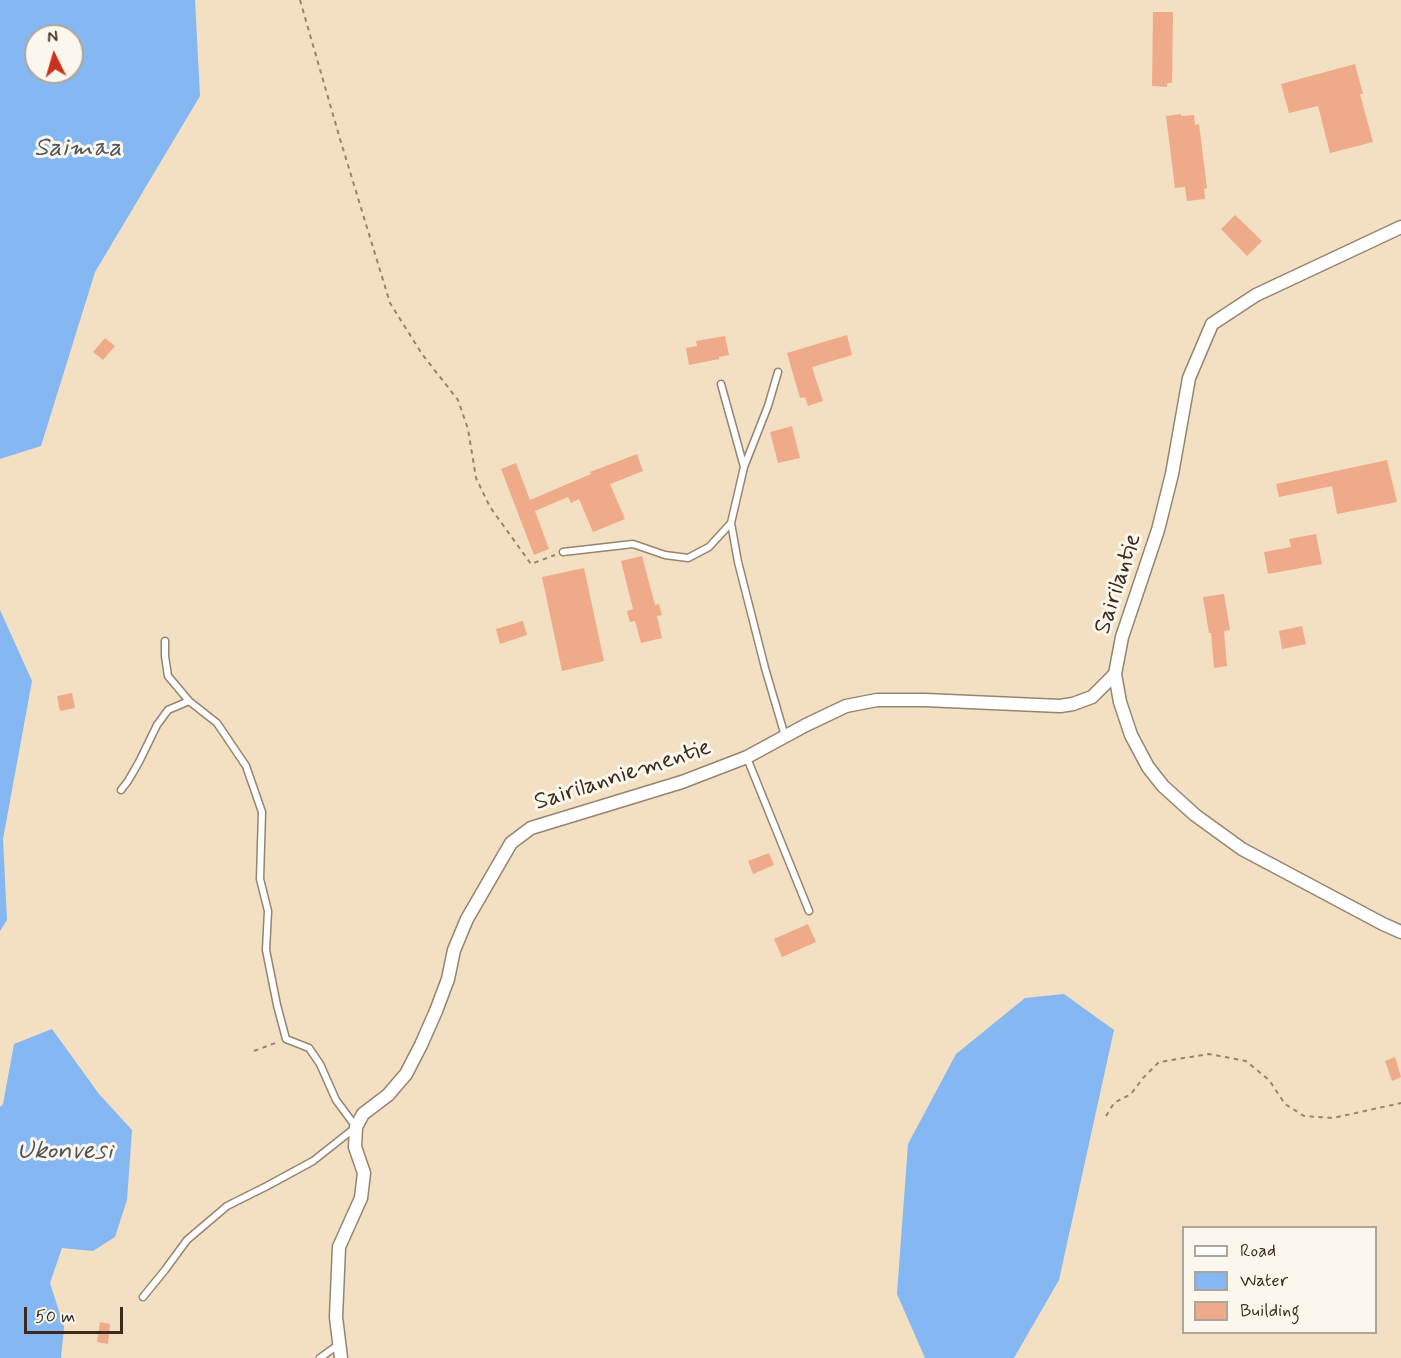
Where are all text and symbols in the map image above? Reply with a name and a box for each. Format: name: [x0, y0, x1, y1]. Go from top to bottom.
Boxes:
north arrow: [24, 24, 84, 84]
text: N: [46, 27, 59, 48]
water label: Saimaa: [34, 134, 122, 166]
street label: Sairilantie: [1089, 530, 1149, 638]
street label: Sairilanniementie: [531, 734, 715, 818]
water label: Ukonvesi: [17, 1137, 113, 1169]
legend: [1182, 1226, 1377, 1334]
text: Road: [1240, 1239, 1276, 1263]
text: Water: [1240, 1269, 1288, 1293]
scale bar: [27, 1295, 126, 1333]
text: Building: [1240, 1299, 1300, 1323]
text: 50 m: [35, 1305, 75, 1329]

